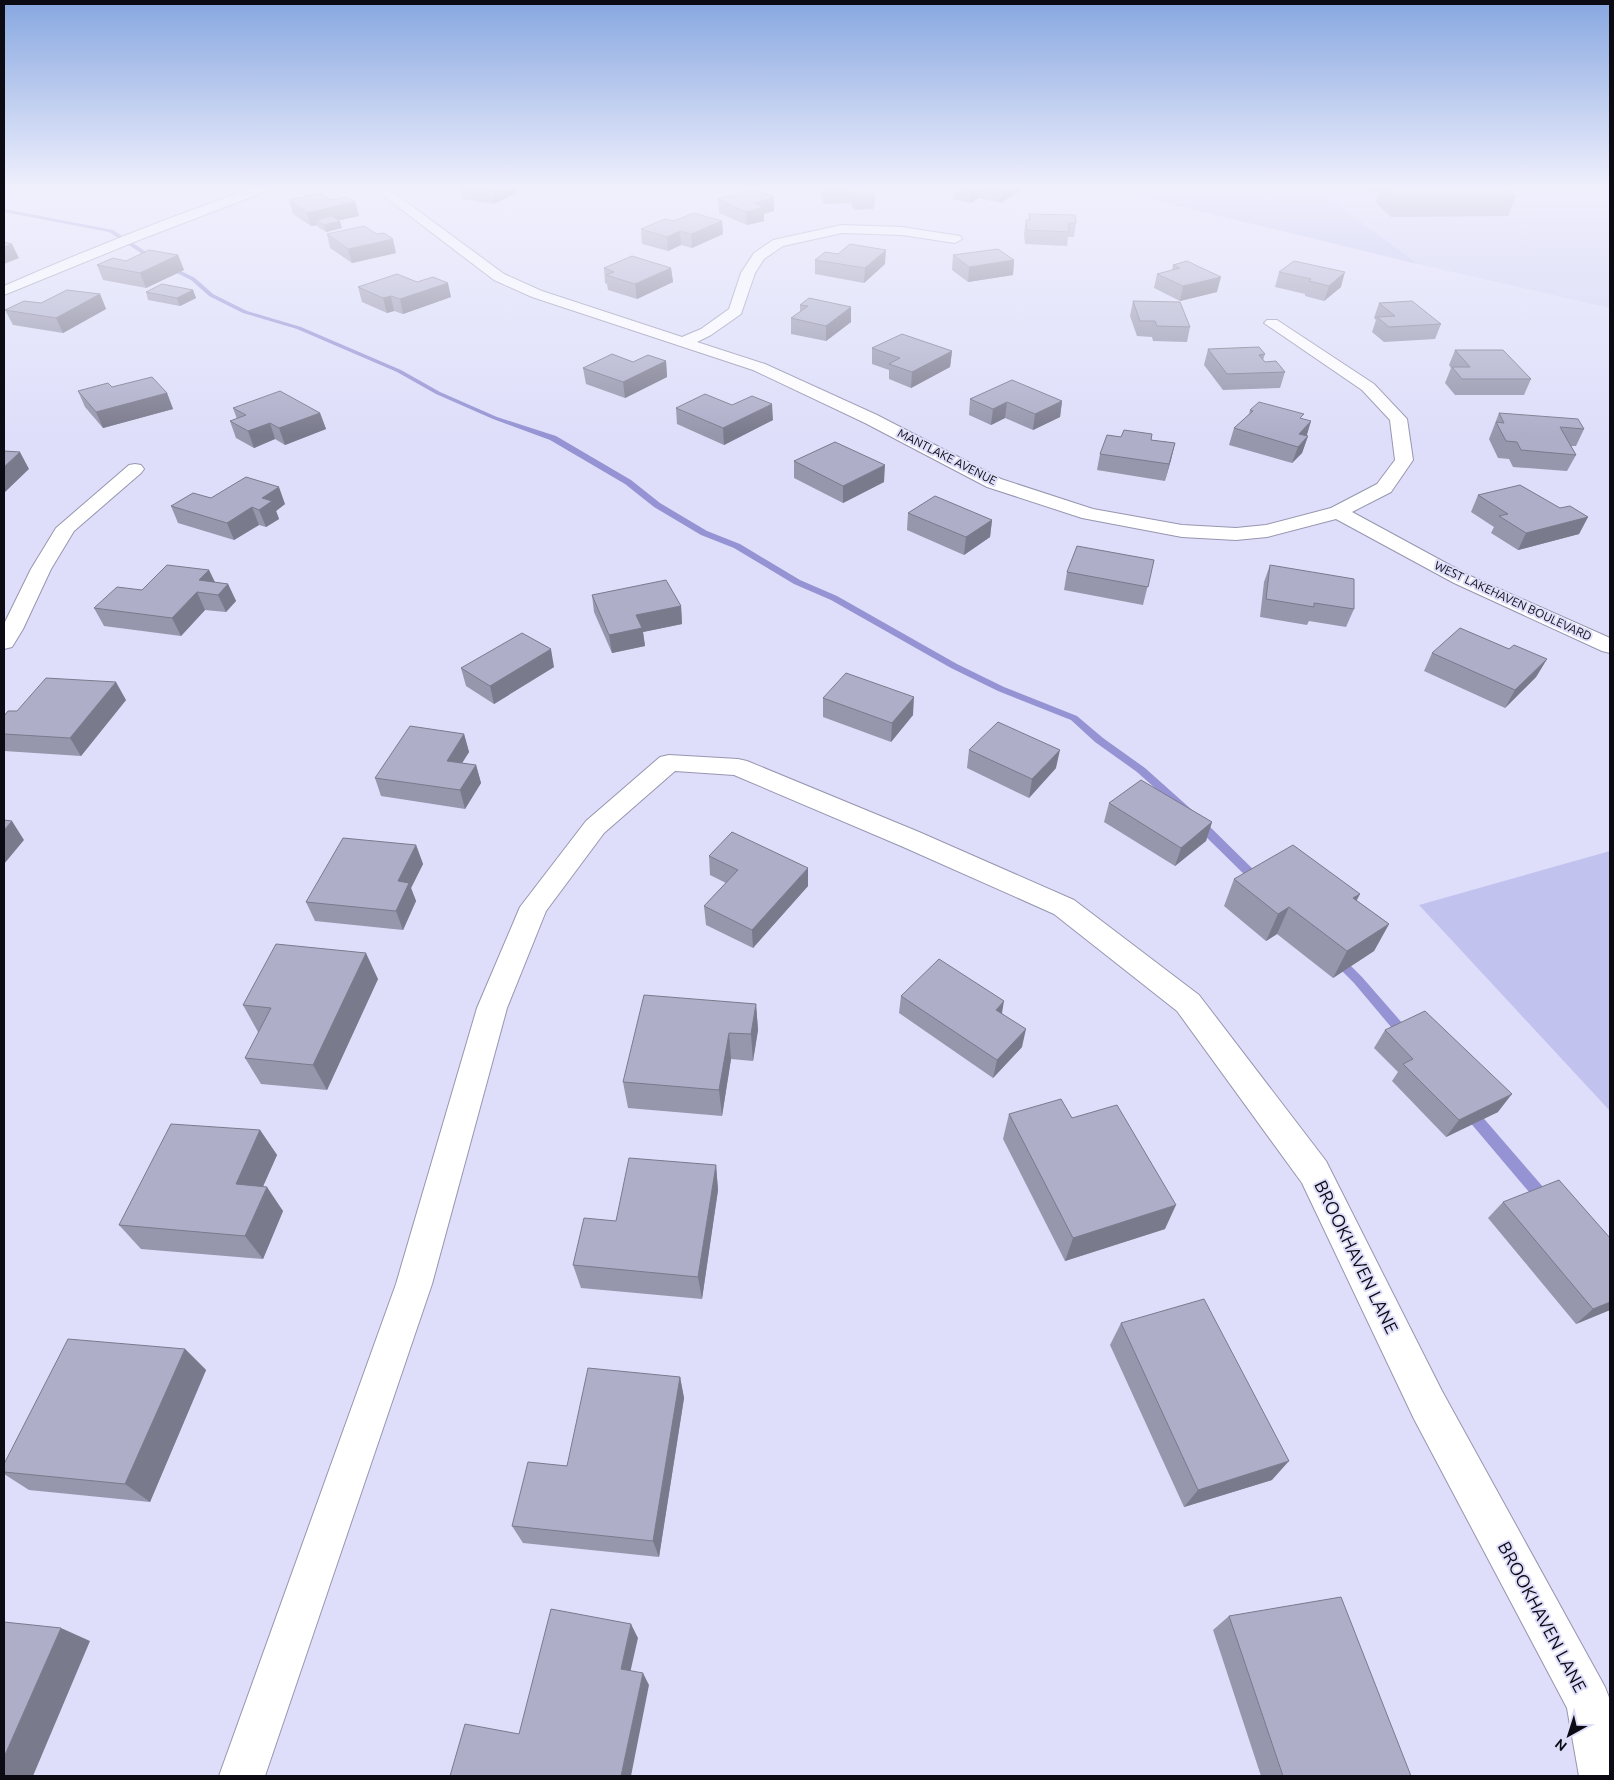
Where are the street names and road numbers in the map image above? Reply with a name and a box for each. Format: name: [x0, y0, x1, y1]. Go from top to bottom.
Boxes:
street label: MANTLAKE AVENUE: [895, 426, 999, 487]
street label: WEST LAKEHAVEN BOULEVARD: [1433, 558, 1594, 643]
street label: BROOKHAVEN LANE: [1311, 1177, 1403, 1336]
street label: BROOKHAVEN LANE: [1495, 1538, 1591, 1695]

